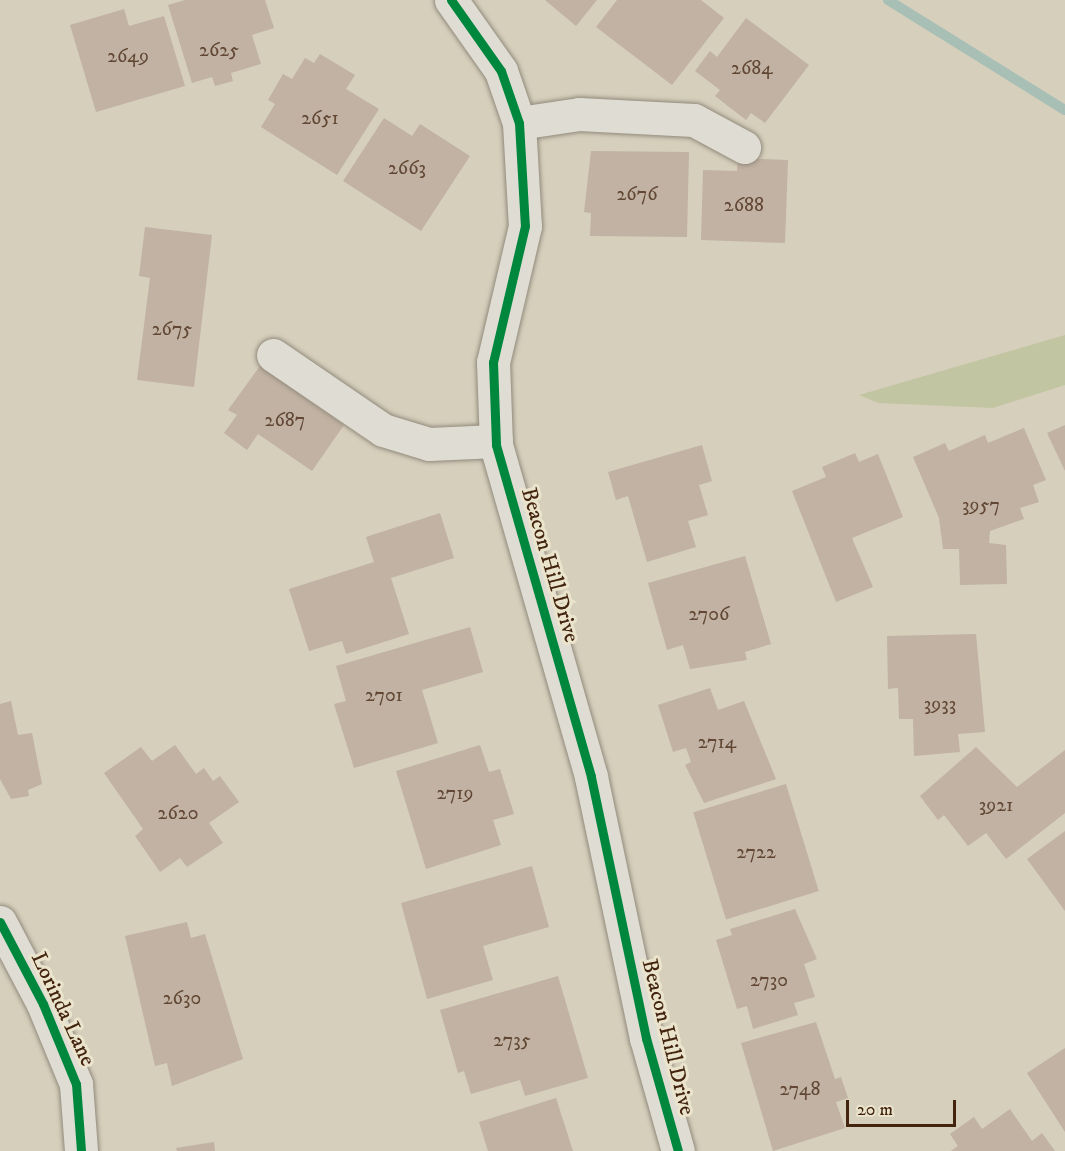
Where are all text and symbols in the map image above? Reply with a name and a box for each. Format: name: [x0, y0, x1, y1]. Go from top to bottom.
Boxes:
house number: 2625: [199, 38, 239, 62]
house number: 2649: [107, 44, 149, 68]
house number: 2684: [731, 56, 773, 80]
house number: 2651: [301, 106, 339, 130]
house number: 2663: [388, 156, 426, 180]
house number: 2676: [616, 182, 658, 206]
house number: 2688: [724, 193, 764, 217]
house number: 2675: [152, 317, 192, 341]
house number: 2687: [265, 408, 305, 432]
street label: Beacon Hill Drive: [515, 485, 585, 645]
house number: 3957: [962, 493, 1000, 517]
house number: 2706: [688, 602, 730, 626]
house number: 2701: [365, 683, 403, 707]
house number: 3933: [924, 692, 956, 716]
house number: 2714: [698, 730, 736, 754]
house number: 2719: [436, 781, 474, 805]
house number: 3921: [979, 793, 1013, 817]
house number: 2620: [158, 801, 198, 825]
house number: 2722: [736, 840, 776, 864]
street label: Lorinda Lane: [25, 948, 101, 1070]
street label: Beacon Hill Drive: [636, 956, 700, 1118]
house number: 2730: [750, 968, 788, 992]
house number: 2630: [163, 986, 201, 1010]
house number: 2735: [493, 1028, 531, 1052]
house number: 2748: [779, 1077, 821, 1101]
scale bar: [849, 1088, 958, 1126]
text: 20 m: [857, 1099, 893, 1121]

